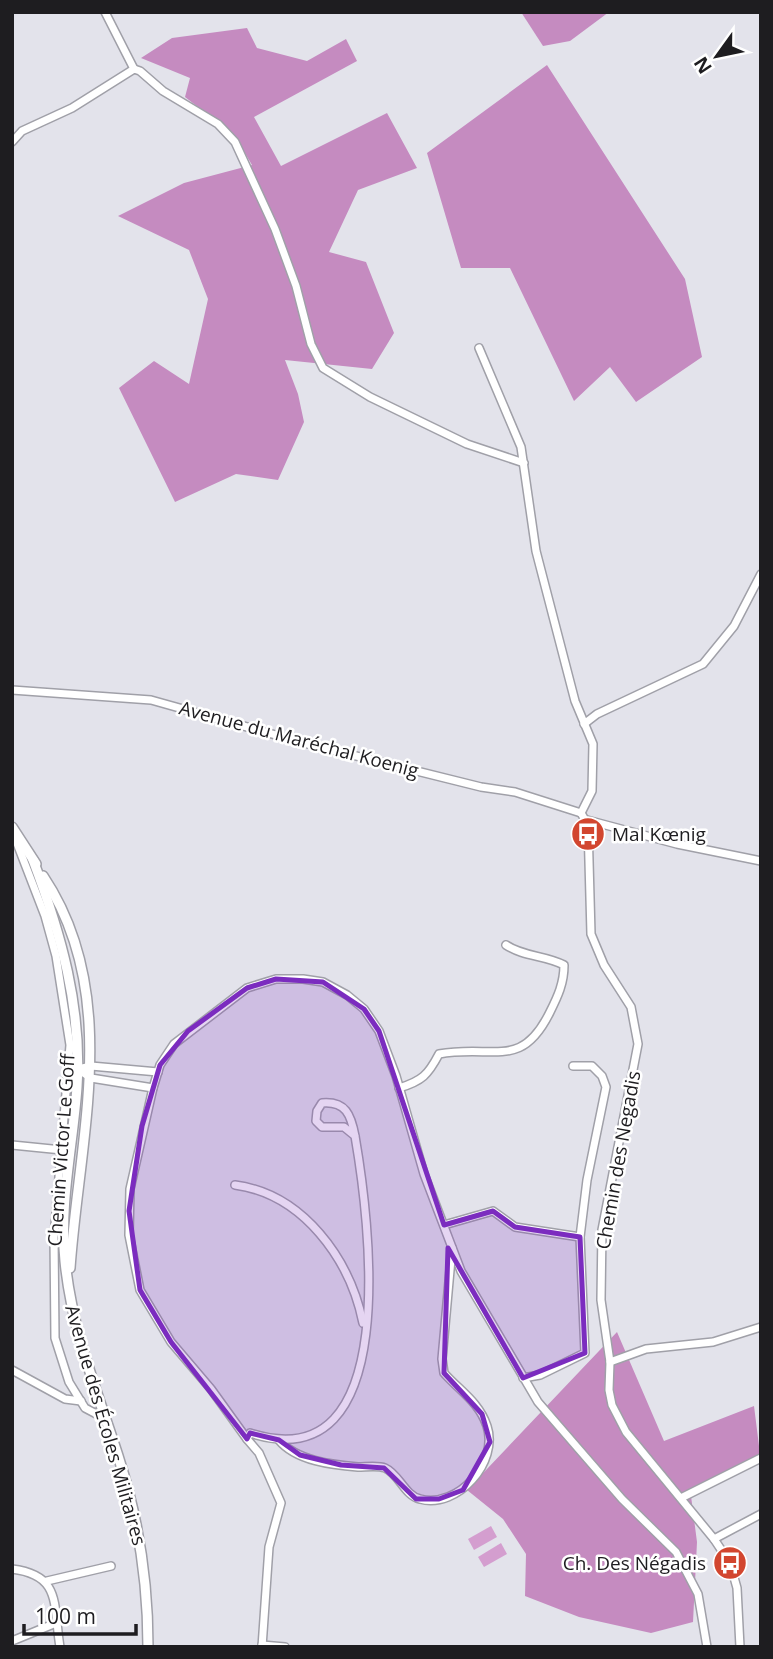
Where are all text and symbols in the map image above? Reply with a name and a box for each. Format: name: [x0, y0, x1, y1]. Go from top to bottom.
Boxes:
north arrow: [682, 21, 752, 91]
text: N: [688, 52, 718, 79]
street label: Avenue du Maréchal Koenig: [176, 694, 422, 784]
bus stop icon: Mal Kœnig: [569, 815, 607, 853]
place label: Mal Kœnig: [612, 821, 706, 847]
street label: Chemin Victor Le Goff: [41, 1052, 81, 1247]
street label: Chemin des Negadis: [589, 1069, 647, 1251]
street label: Avenue des Écoles Militaires: [59, 1302, 153, 1548]
bus stop icon: Ch. Des Négadis: [711, 1544, 749, 1582]
place label: Ch. Des Négadis: [563, 1550, 706, 1576]
scale bar: [24, 1592, 136, 1636]
text: 100 m: [35, 1602, 96, 1630]

